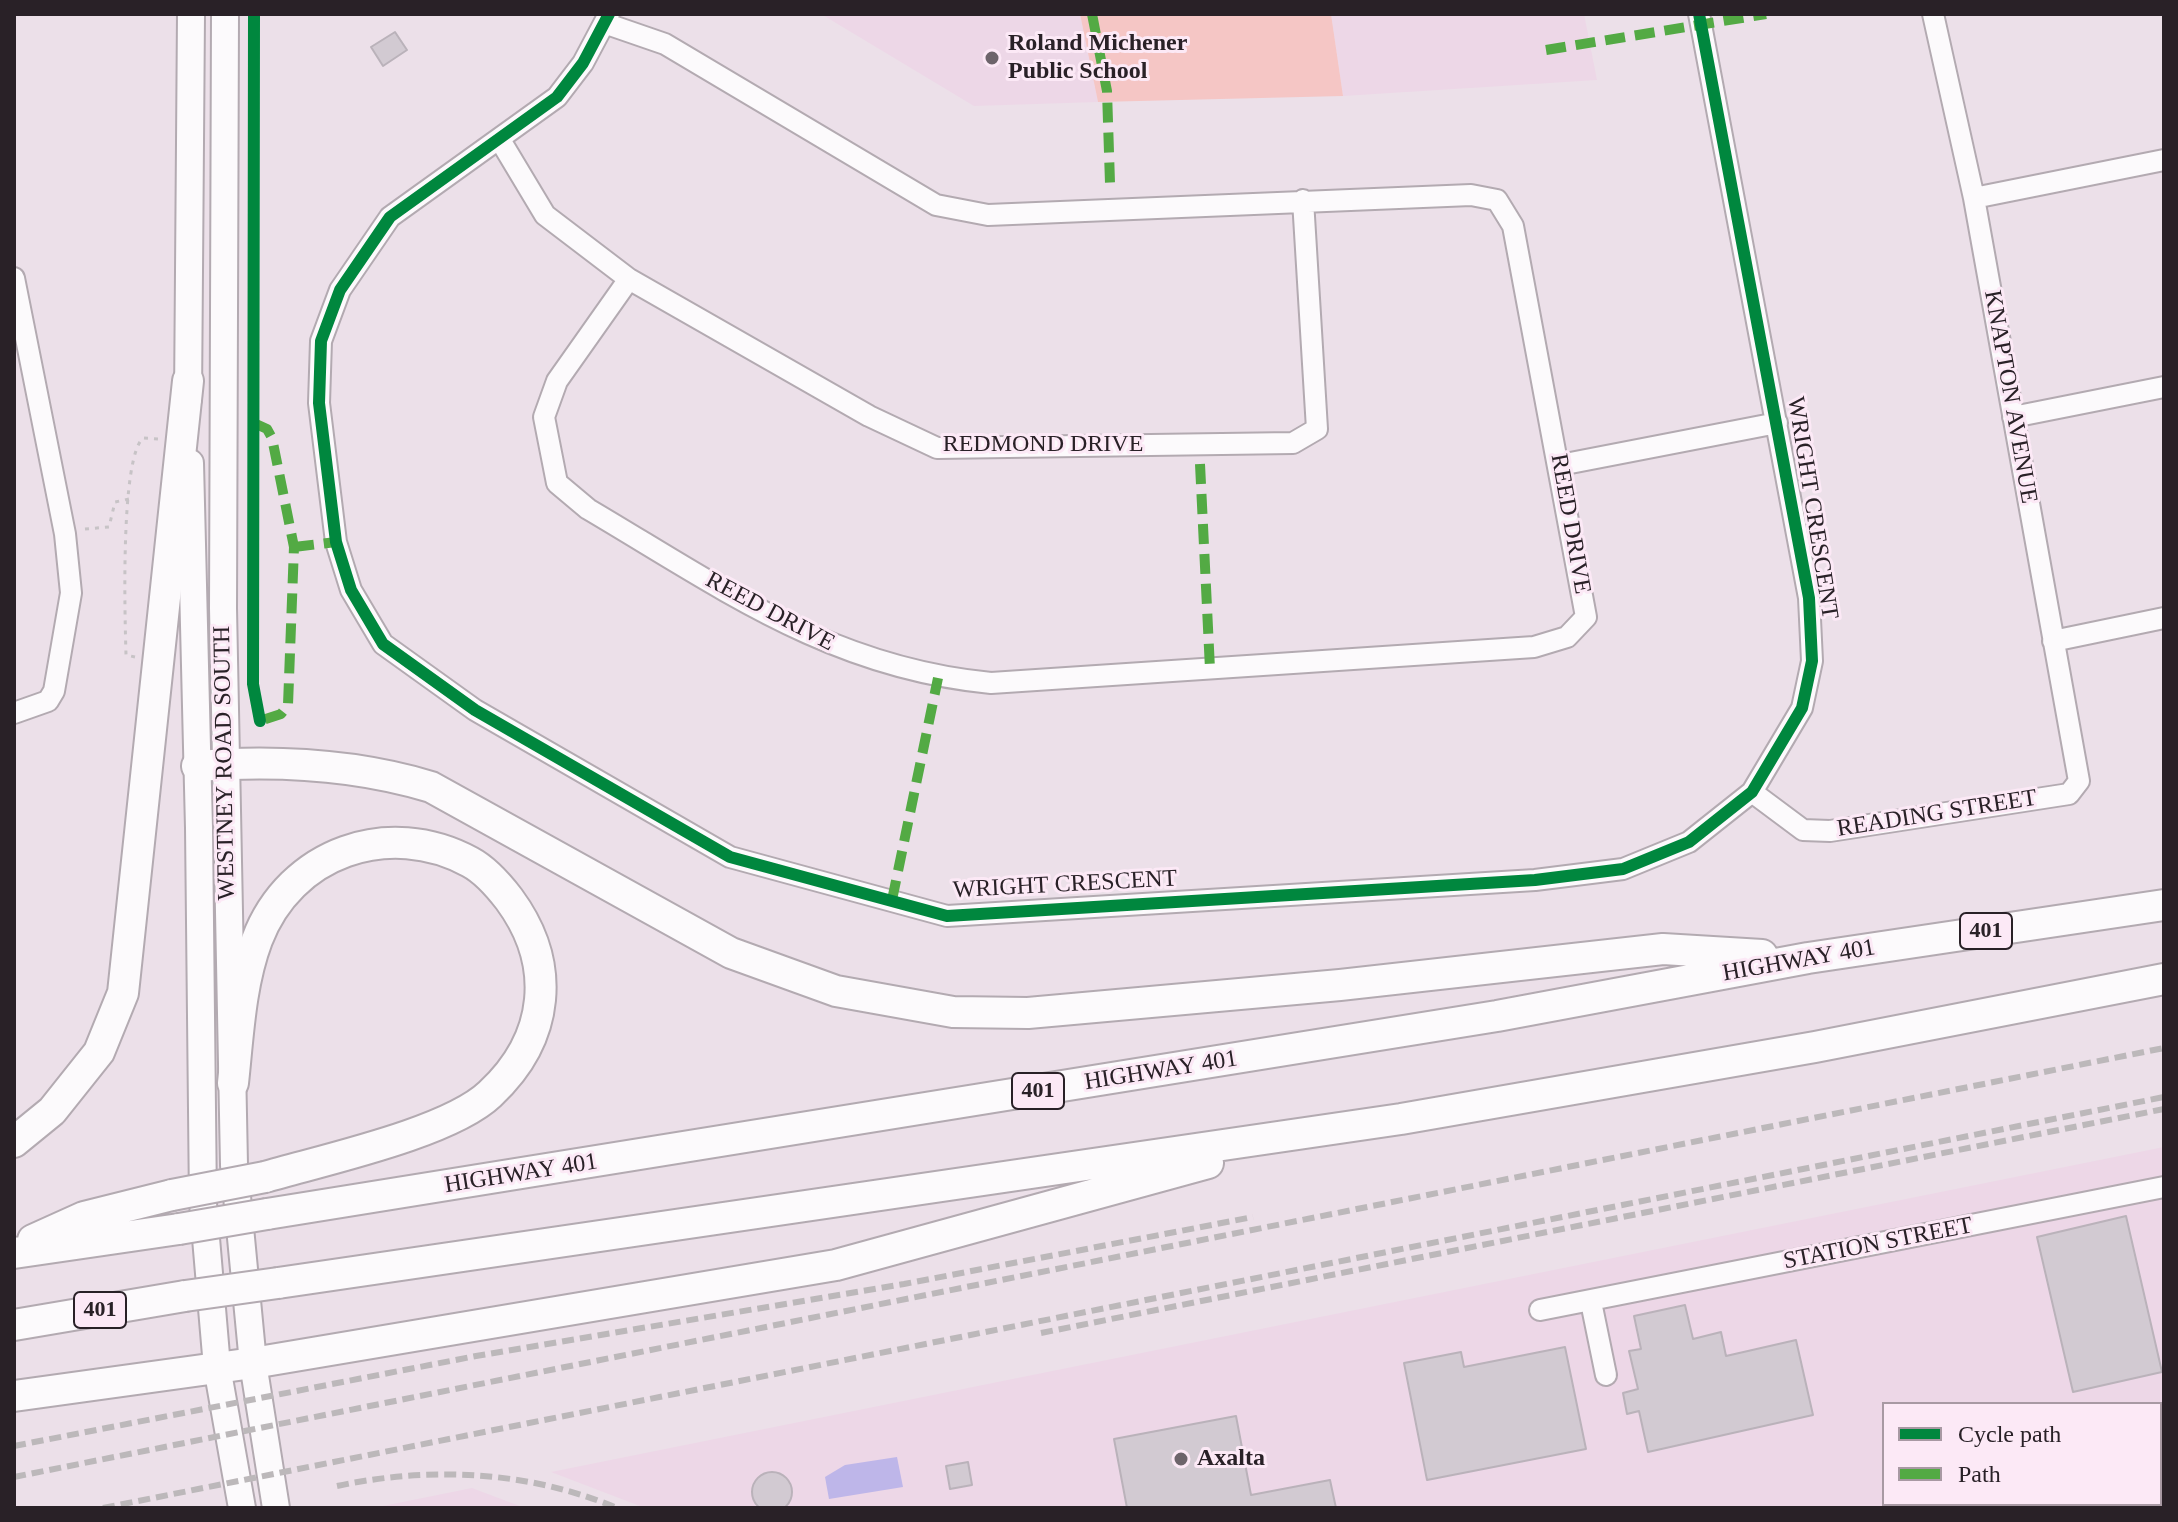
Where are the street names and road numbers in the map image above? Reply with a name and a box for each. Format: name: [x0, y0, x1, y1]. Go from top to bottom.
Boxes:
street label: KNAPTON AVENUE: [1977, 288, 2043, 506]
street label: WRIGHT CRESCENT: [1780, 395, 1844, 621]
street label: REDMOND DRIVE: [943, 431, 1143, 459]
street label: REED DRIVE: [1543, 452, 1597, 596]
street label: REED DRIVE: [701, 566, 839, 658]
street label: WESTNEY ROAD SOUTH: [208, 625, 242, 901]
street label: READING STREET: [1835, 784, 2039, 844]
street label: WRIGHT CRESCENT: [952, 865, 1178, 905]
road number: 401: [1960, 913, 2012, 949]
street label: HIGHWAY 401: [1720, 933, 1878, 989]
street label: HIGHWAY 401: [1082, 1045, 1240, 1097]
road number: 401: [1012, 1073, 1064, 1109]
street label: HIGHWAY 401: [442, 1148, 600, 1200]
street label: STATION STREET: [1781, 1212, 1975, 1276]
road number: 401: [74, 1292, 126, 1328]

